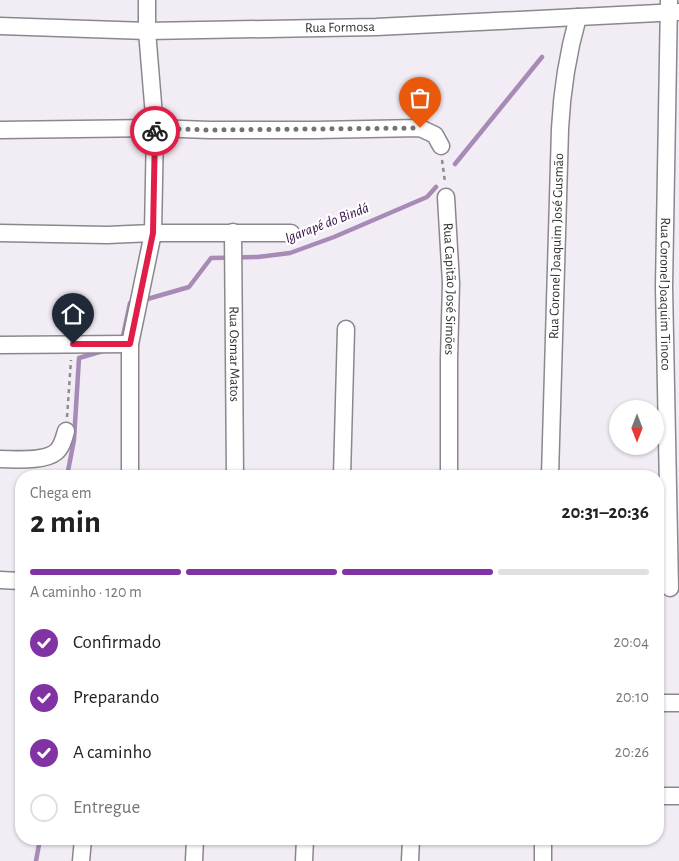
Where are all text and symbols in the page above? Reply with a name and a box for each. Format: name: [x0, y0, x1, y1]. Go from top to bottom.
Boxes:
street label: Rua Formosa: [305, 20, 376, 35]
pin: [399, 77, 441, 128]
icon: bag: [406, 84, 434, 112]
courier: [130, 106, 180, 156]
icon: bike: [141, 117, 169, 145]
street label: Rua Coronel Joaquim José Gusmão: [547, 153, 566, 339]
water label: Igarapé do Bindá: [283, 200, 371, 246]
street label: Rua Coronel Joaquim Tinoco: [657, 217, 673, 371]
street label: Rua Capitão José Simões: [441, 222, 458, 355]
pin: [52, 293, 94, 344]
icon: home: [59, 300, 87, 328]
street label: Rua Osmar Matos: [227, 306, 241, 402]
north arrow: [609, 400, 664, 455]
map controls: [609, 400, 664, 455]
text: Chega em: [30, 485, 92, 501]
text: 20:31–20:36: [561, 503, 649, 522]
text: 2 min: [30, 506, 101, 538]
text: A caminho · 120 m: [30, 584, 142, 600]
icon: check: [30, 629, 58, 657]
text: Confirmado: [73, 633, 161, 652]
text: 20:04: [613, 634, 649, 650]
icon: check: [30, 684, 58, 712]
text: Preparando: [73, 688, 159, 707]
text: 20:10: [616, 689, 649, 705]
icon: check: [30, 739, 58, 767]
text: A caminho: [73, 743, 152, 762]
text: 20:26: [615, 744, 649, 760]
text: Entregue: [73, 798, 140, 817]

